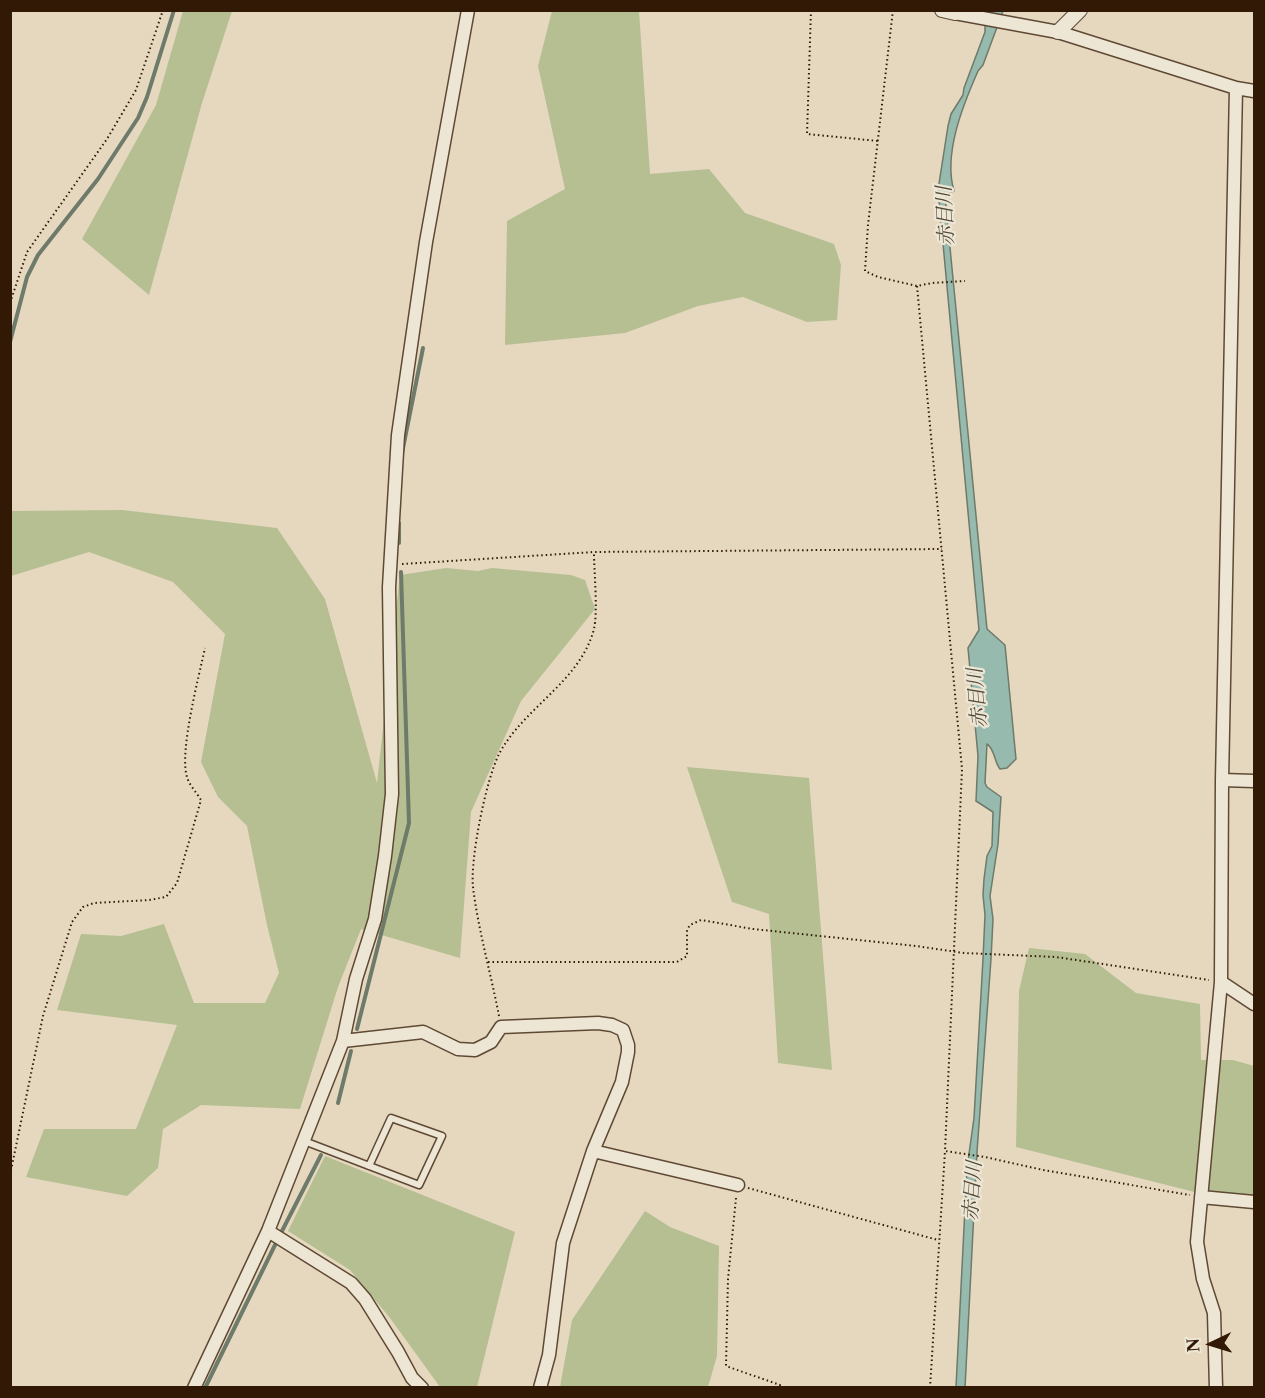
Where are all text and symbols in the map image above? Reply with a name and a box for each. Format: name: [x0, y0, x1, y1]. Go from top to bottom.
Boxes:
water label: 赤目川: [932, 185, 960, 247]
water label: 赤目川: [963, 667, 993, 729]
water label: 赤目川: [959, 1160, 987, 1222]
north arrow: [1181, 1314, 1241, 1374]
text: N: [1183, 1338, 1204, 1353]

